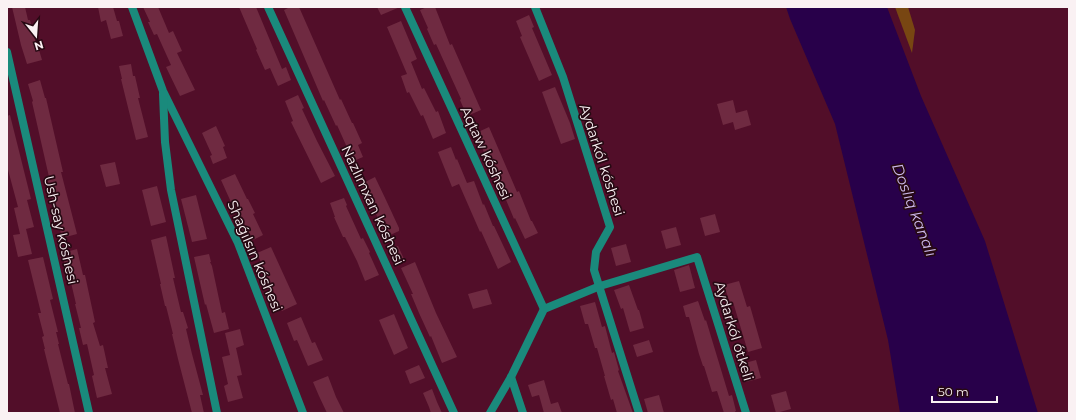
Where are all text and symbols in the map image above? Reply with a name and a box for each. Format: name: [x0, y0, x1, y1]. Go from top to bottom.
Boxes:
north arrow: [16, 16, 56, 56]
text: N: [33, 38, 45, 54]
street label: Aydarkól kóshesi: [575, 102, 629, 218]
street label: Aqtaw kóshesi: [456, 103, 516, 203]
street label: Nazlımxan kóshesi: [337, 142, 409, 268]
water label: Doslıq kanalı: [888, 160, 941, 259]
street label: Ush-say kóshesi: [40, 174, 82, 286]
street label: Shaǵılsın kóshesi: [223, 198, 287, 314]
street label: Aydarkól ótkeli: [710, 279, 758, 383]
scale bar: [932, 378, 997, 404]
text: 50 m: [938, 384, 969, 399]

